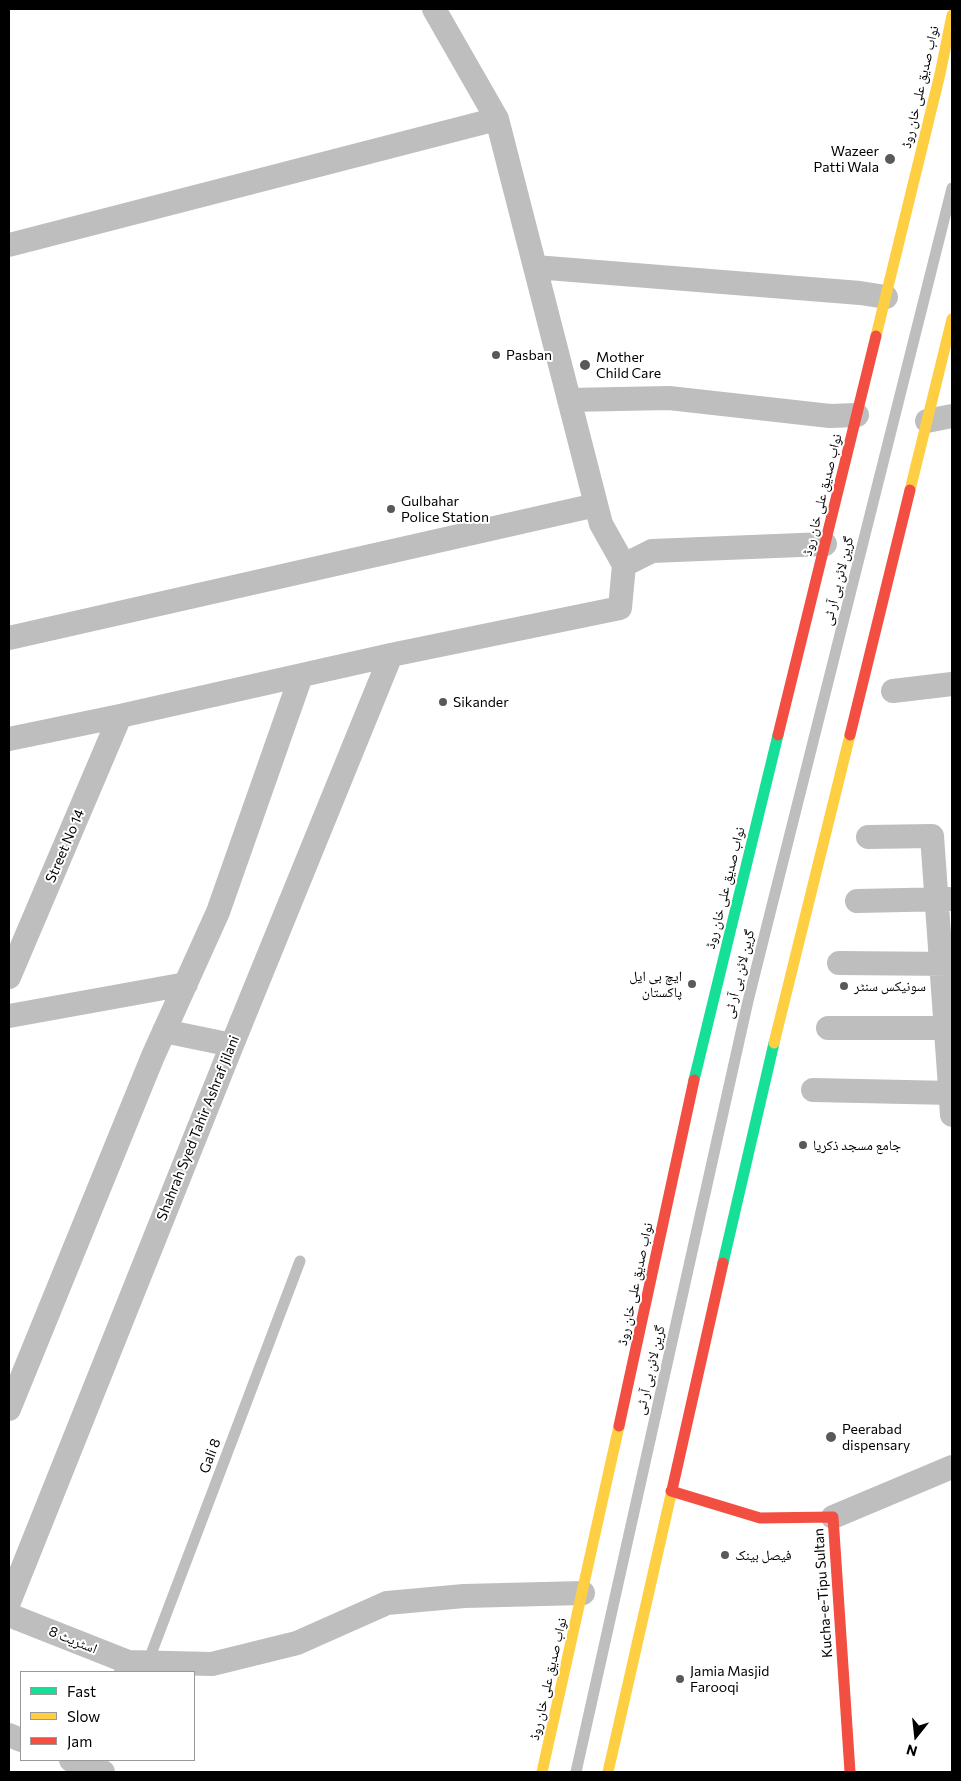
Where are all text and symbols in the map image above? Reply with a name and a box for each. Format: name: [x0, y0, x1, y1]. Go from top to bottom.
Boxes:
street label: نواب صدیق علی خان روڈ: [898, 24, 942, 150]
place label: Wazeer Patti Wala: [813, 143, 879, 176]
marker: Wazeer Patti Wala: [883, 152, 897, 166]
place label: Pasban: [506, 347, 552, 363]
marker: Pasban: [490, 349, 502, 361]
place label: Mother Child Care: [596, 349, 661, 382]
marker: Mother Child Care: [578, 358, 592, 372]
street label: نواب صدیق علی خان روڈ: [799, 432, 845, 558]
place label: Gulbahar Police Station: [401, 493, 489, 526]
marker: Gulbahar Police Station: [385, 503, 397, 515]
street label: گرین لائن بی آر ٹی: [819, 535, 857, 627]
place label: Sikander: [453, 694, 509, 710]
marker: Sikander: [437, 696, 449, 708]
street label: Street No 14: [42, 807, 88, 885]
street label: نواب صدیق علی خان روڈ: [702, 825, 748, 951]
street label: گرین لائن بی آر ٹی: [720, 928, 758, 1020]
place label: ایچ بی ایل پاکستان: [629, 968, 682, 1000]
marker: ایچ بی ایل پاکستان: [686, 978, 698, 990]
place label: سونیکس سنٹر: [854, 978, 926, 994]
marker: سونیکس سنٹر: [838, 980, 850, 992]
street label: Shahrah Syed Tahir Ashraf Jilani: [153, 1033, 243, 1223]
place label: جامع مسجد ذکریا: [813, 1137, 901, 1153]
marker: جامع مسجد ذکریا: [797, 1139, 809, 1151]
street label: نواب صدیق علی خان روڈ: [614, 1221, 656, 1347]
street label: گرین لائن بی آر ٹی: [632, 1324, 668, 1416]
place label: Peerabad dispensary: [842, 1421, 910, 1454]
marker: Peerabad dispensary: [824, 1430, 838, 1444]
street label: Gali 8: [196, 1436, 224, 1476]
street label: Kucha-e-Tipu Sultan: [810, 1528, 836, 1658]
place label: فیصل بینک: [735, 1547, 792, 1563]
marker: فیصل بینک: [719, 1549, 731, 1561]
street label: نواب صدیق علی خان روڈ: [526, 1616, 570, 1742]
street label: اسٹریٹ 8: [46, 1623, 100, 1657]
place label: Jamia Masjid Farooqi: [690, 1663, 769, 1695]
legend: [20, 1671, 195, 1761]
marker: Jamia Masjid Farooqi: [674, 1673, 686, 1685]
text: Fast: [67, 1682, 96, 1700]
text: Slow: [67, 1707, 100, 1725]
north arrow: [891, 1711, 941, 1761]
text: Jam: [67, 1732, 92, 1750]
text: N: [904, 1741, 919, 1761]

